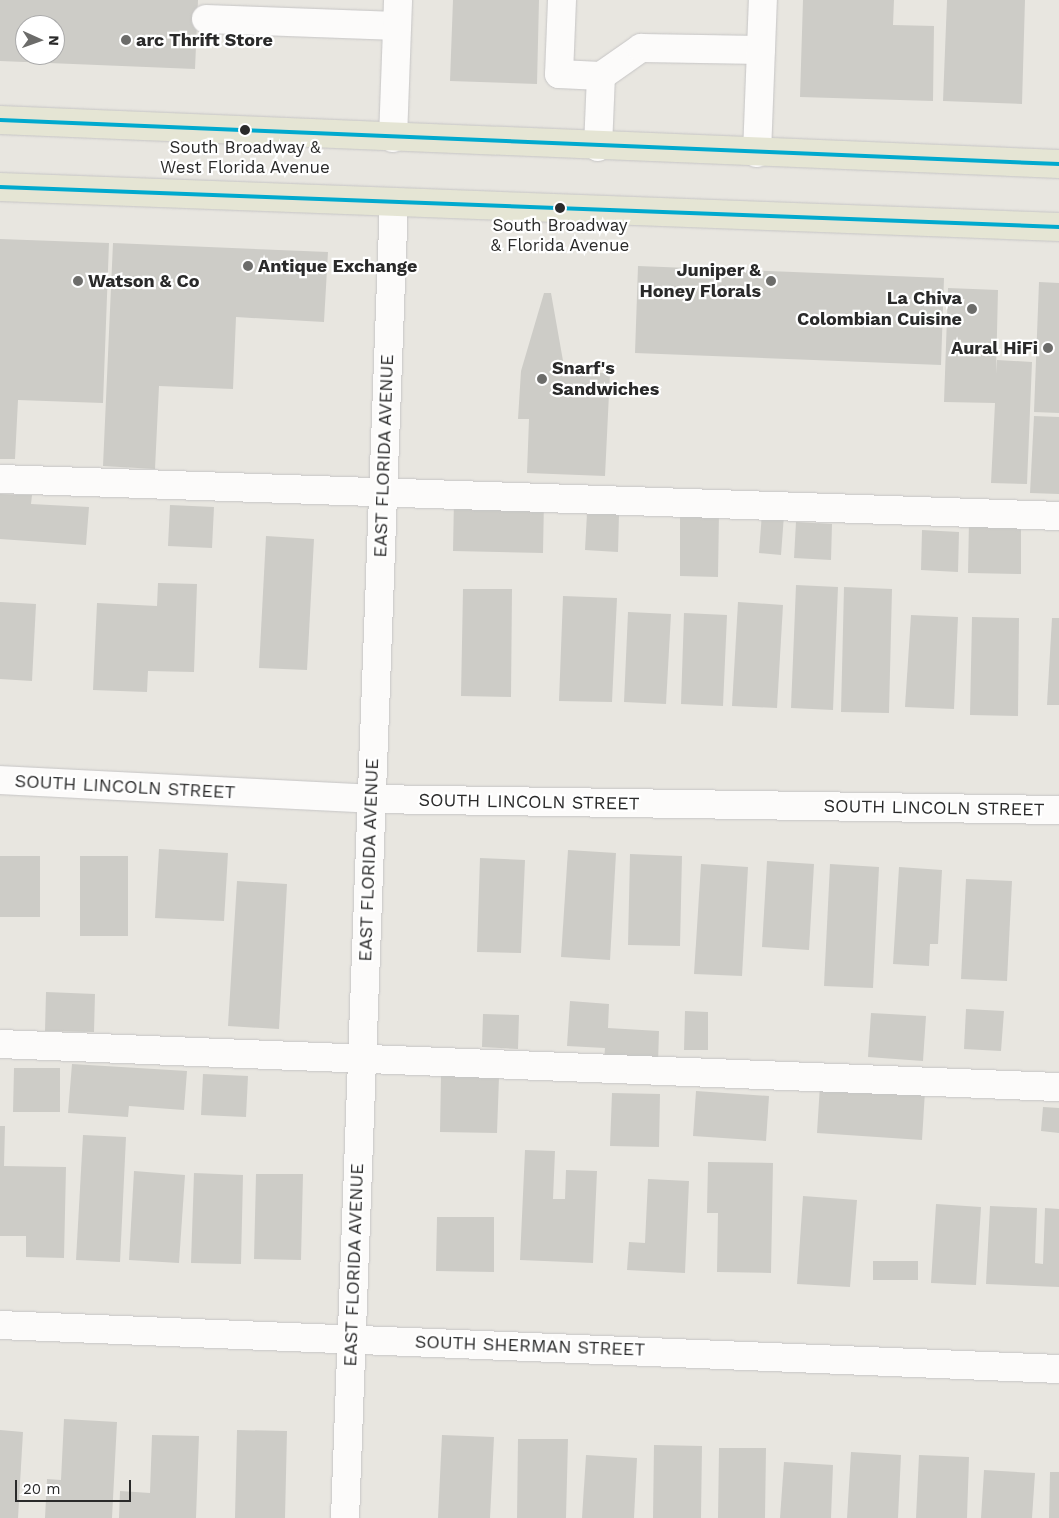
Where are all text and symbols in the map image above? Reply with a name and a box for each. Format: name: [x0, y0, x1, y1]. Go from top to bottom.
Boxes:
north arrow: [15, 15, 65, 65]
place label: arc Thrift Store: [136, 29, 273, 51]
marker: arc Thrift Store: [120, 34, 132, 46]
text: N: [46, 35, 62, 46]
marker: South Broadway & West Florida Avenue: [240, 125, 250, 135]
place label: South Broadway & West Florida Avenue: [160, 138, 330, 178]
marker: South Broadway & Florida Avenue: [555, 203, 565, 213]
place label: South Broadway & Florida Avenue: [490, 216, 630, 256]
place label: Antique Exchange: [258, 255, 417, 277]
marker: Antique Exchange: [242, 260, 254, 272]
place label: Juniper & Honey Florals: [639, 260, 761, 302]
place label: Watson & Co: [88, 270, 200, 292]
marker: Watson & Co: [72, 275, 84, 287]
marker: Juniper & Honey Florals: [765, 275, 777, 287]
place label: La Chiva Colombian Cuisine: [797, 288, 962, 330]
marker: La Chiva Colombian Cuisine: [966, 303, 978, 315]
place label: Aural HiFi: [951, 337, 1038, 359]
marker: Aural HiFi: [1042, 342, 1054, 354]
street label: EAST FLORIDA AVENUE: [370, 353, 398, 559]
place label: Snarf's Sandwiches: [552, 358, 659, 400]
marker: Snarf's Sandwiches: [536, 373, 548, 385]
street label: EAST FLORIDA AVENUE: [355, 757, 383, 963]
street label: SOUTH LINCOLN STREET: [14, 770, 236, 804]
street label: SOUTH LINCOLN STREET: [418, 789, 640, 815]
street label: SOUTH LINCOLN STREET: [823, 795, 1045, 821]
street label: EAST FLORIDA AVENUE: [340, 1162, 368, 1368]
street label: SOUTH SHERMAN STREET: [414, 1331, 646, 1361]
scale bar: [18, 1470, 134, 1502]
text: 20 m: [23, 1480, 61, 1498]

